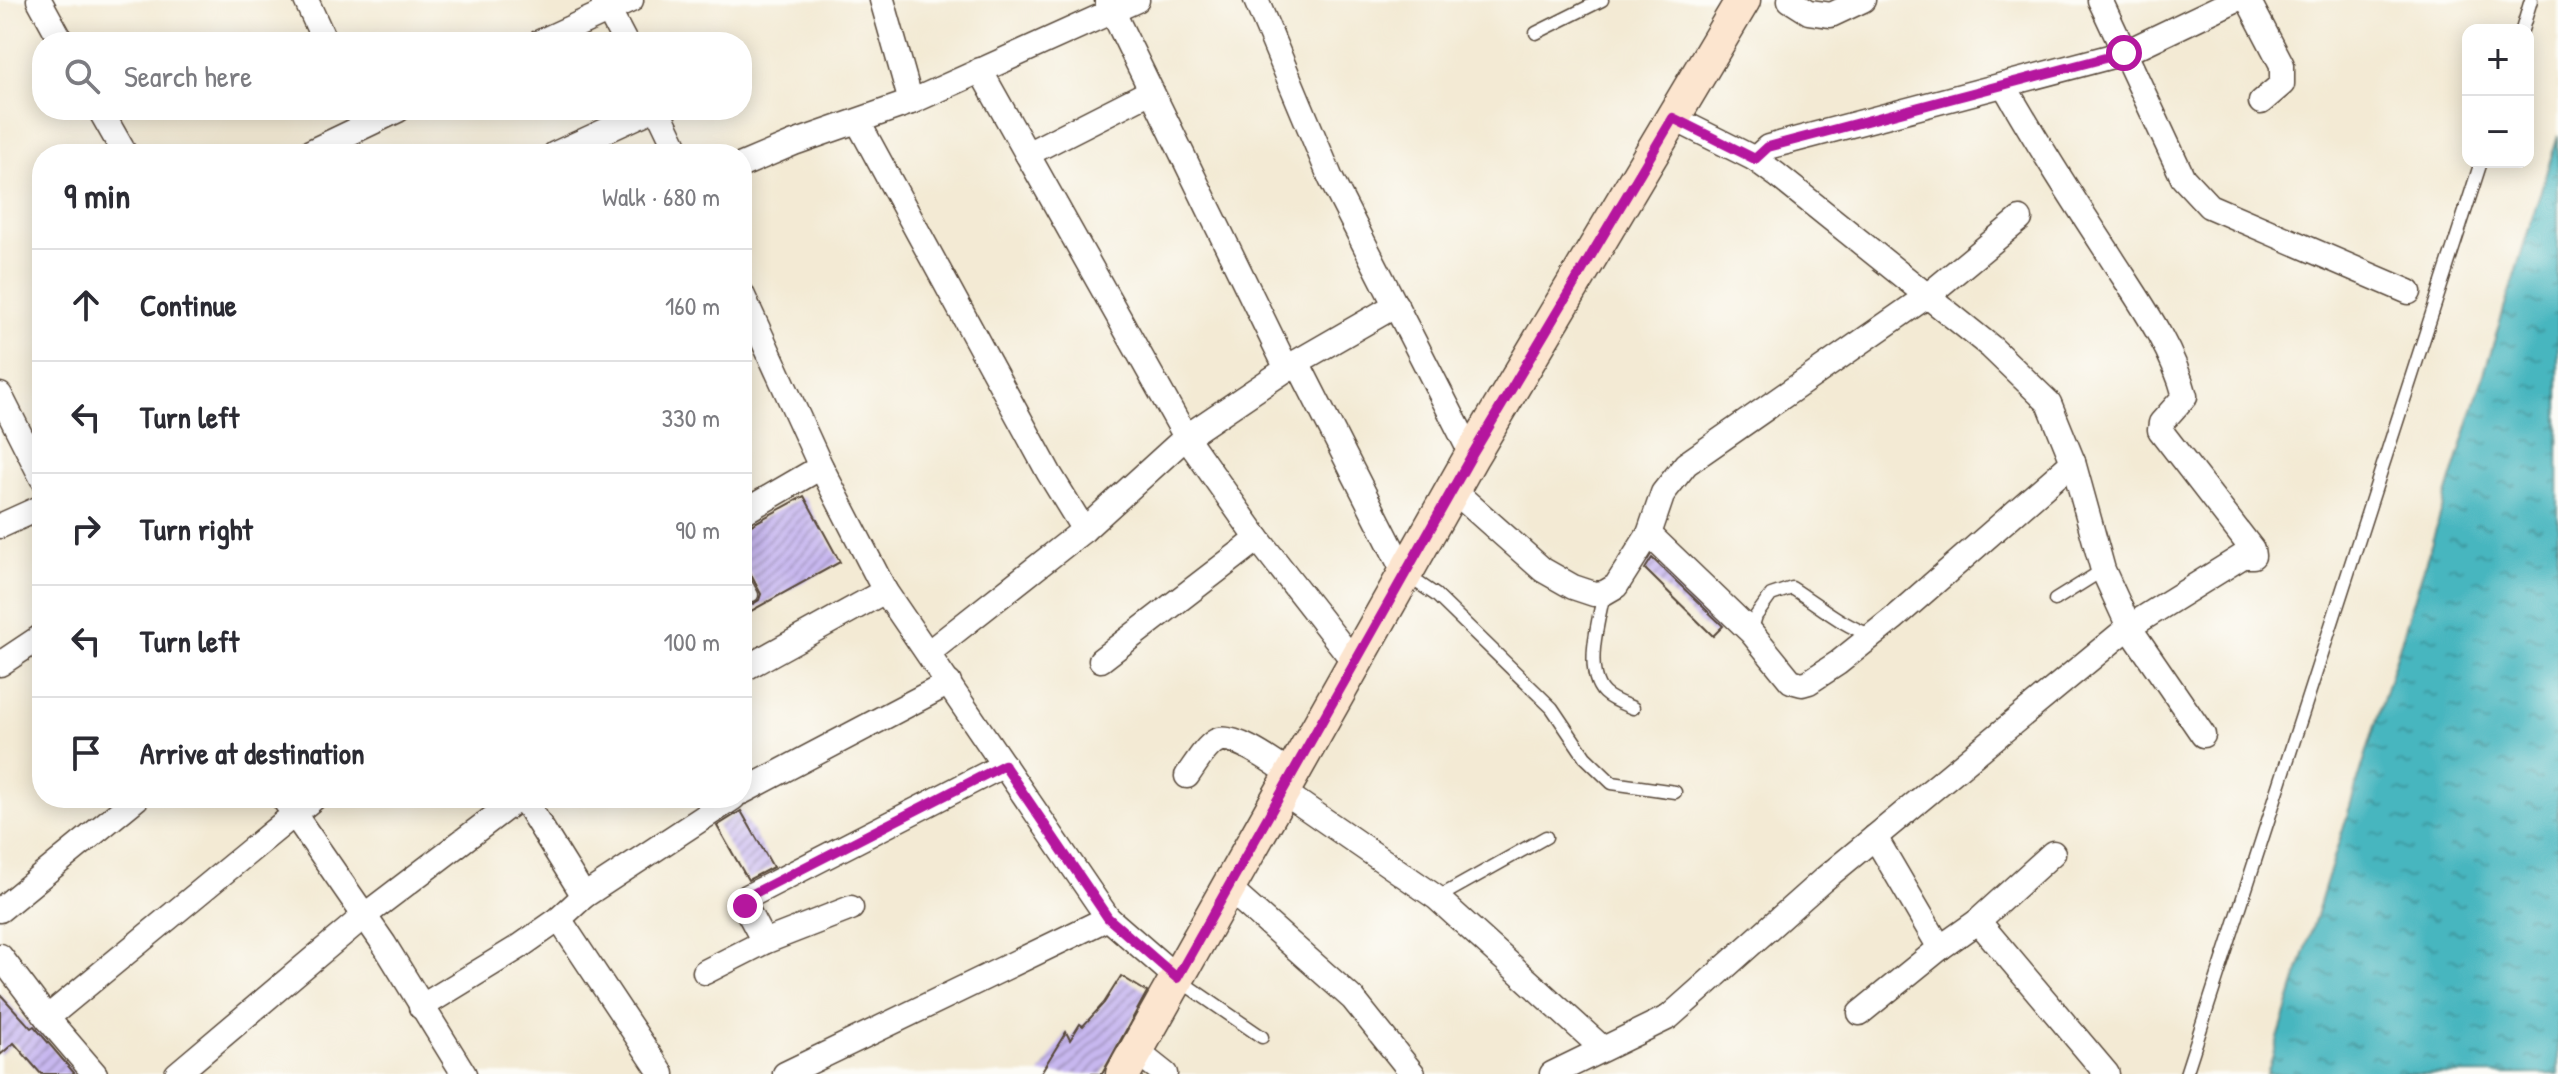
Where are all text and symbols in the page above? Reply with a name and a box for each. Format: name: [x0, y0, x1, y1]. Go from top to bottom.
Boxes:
map controls: [2462, 24, 2534, 168]
button: +: [2462, 24, 2534, 96]
search box: [32, 32, 752, 120]
route start: [2106, 35, 2142, 71]
icon: search: [60, 54, 104, 98]
text: Search here: [124, 56, 252, 96]
button: −: [2462, 96, 2534, 168]
text: 9 min: [64, 173, 130, 219]
text: Walk · 680 m: [602, 179, 720, 214]
icon: ahead: [64, 283, 108, 327]
text: Continue: [140, 285, 237, 325]
text: 160 m: [665, 288, 720, 323]
icon: left: [64, 395, 108, 439]
text: Turn left: [140, 397, 239, 437]
text: 330 m: [661, 400, 720, 435]
icon: right: [64, 507, 108, 551]
text: Turn right: [140, 509, 253, 549]
text: 90 m: [675, 512, 720, 547]
icon: left: [64, 619, 108, 663]
text: Turn left: [140, 621, 239, 661]
text: 100 m: [664, 624, 720, 659]
icon: arrive: [64, 731, 108, 775]
text: Arrive at destination: [140, 733, 365, 773]
route end: [727, 888, 763, 924]

